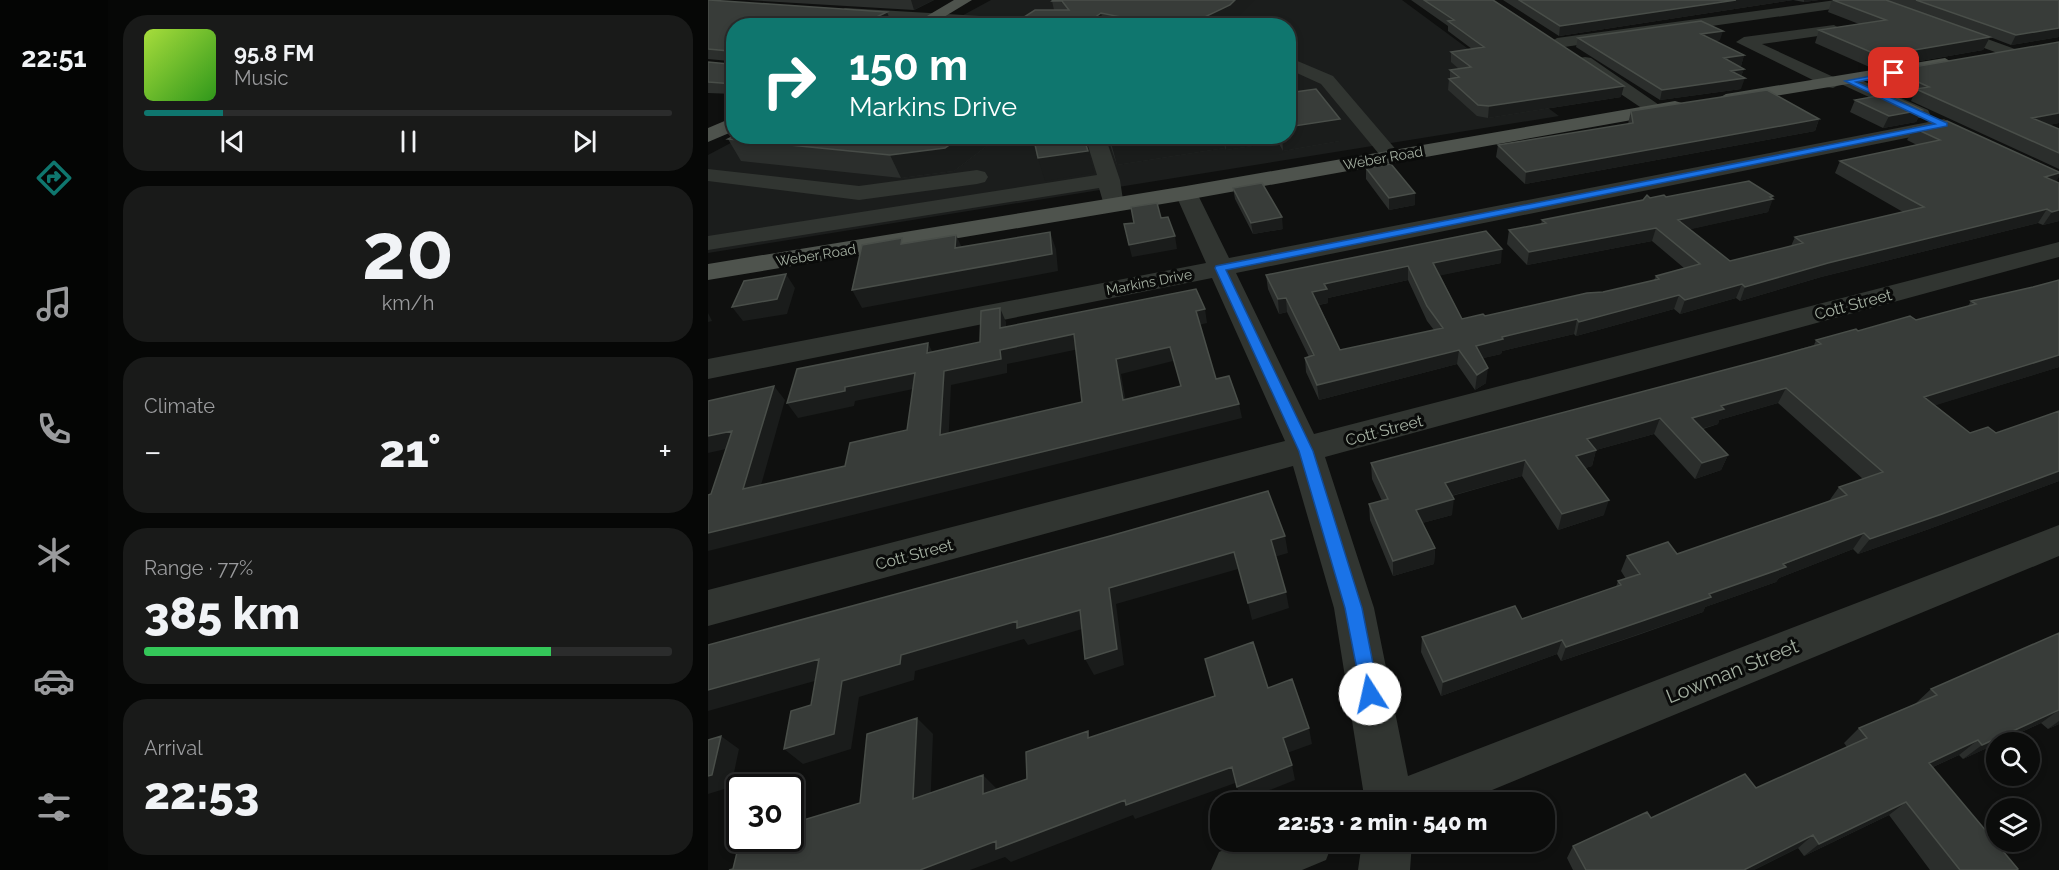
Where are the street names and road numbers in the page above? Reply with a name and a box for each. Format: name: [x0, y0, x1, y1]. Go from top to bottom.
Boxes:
street label: Weber Road: [1342, 143, 1424, 173]
street label: Weber Road: [775, 241, 857, 269]
street label: Markins Drive: [1105, 266, 1193, 298]
street label: Cott Street: [1812, 285, 1895, 324]
street label: Cott Street: [1343, 411, 1426, 450]
street label: Cott Street: [873, 535, 956, 574]
street label: Lowman Street: [1662, 633, 1802, 708]

